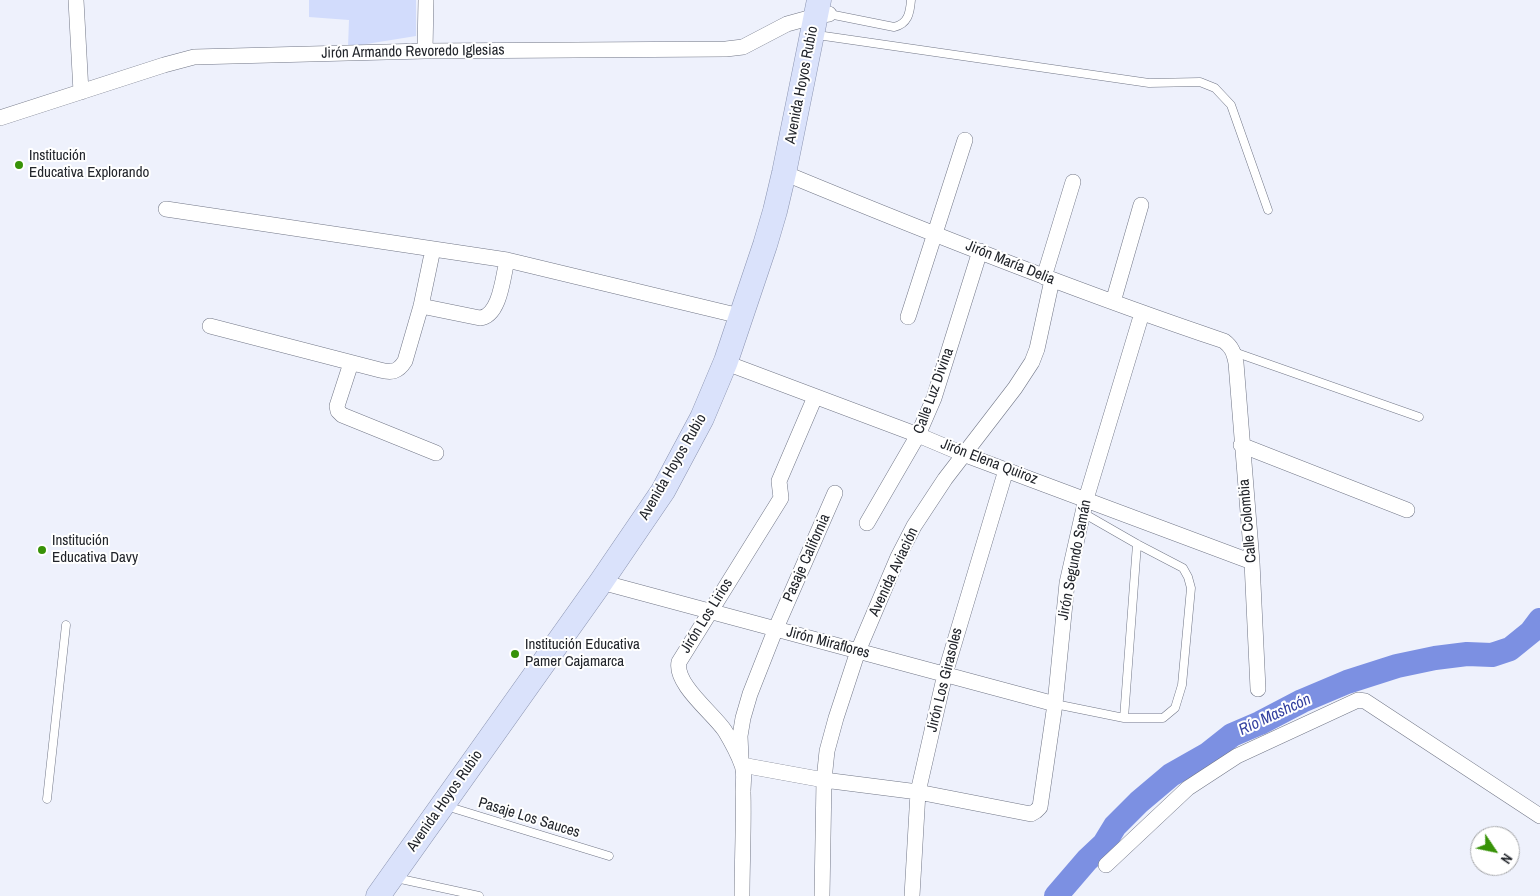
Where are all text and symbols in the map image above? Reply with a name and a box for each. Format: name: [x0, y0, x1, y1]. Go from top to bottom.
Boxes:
street label: Avenida Hoyos Rubio: [782, 25, 822, 145]
street label: Jirón Armando Revoredo Iglesias: [321, 41, 505, 63]
place label: Institución Educativa Explorando: [29, 147, 149, 182]
marker: Institución Educativa Explorando: [13, 159, 25, 171]
street label: Jirón María Delia: [963, 237, 1057, 289]
street label: Calle Luz Divina: [910, 346, 958, 436]
street label: Avenida Hoyos Rubio: [635, 411, 711, 523]
street label: Jirón Elena Quiroz: [938, 435, 1040, 489]
street label: Calle Colombia: [1235, 478, 1261, 564]
street label: Jirón Segundo Samán: [1054, 498, 1096, 622]
street label: Pasaje California: [780, 511, 834, 605]
street label: Avenida Aviación: [866, 525, 922, 619]
place label: Institución Educativa Davy: [52, 532, 138, 567]
marker: Institución Educativa Davy: [36, 544, 48, 556]
street label: Jirón Los Lirios: [677, 575, 737, 657]
street label: Jirón Miraflores: [784, 623, 872, 663]
street label: Jirón Los Girasoles: [923, 626, 967, 734]
place label: Institución Educativa Pamer Cajamarca: [525, 636, 640, 671]
marker: Institución Educativa Pamer Cajamarca: [509, 648, 521, 660]
water label: Río Mashcón: [1236, 690, 1314, 740]
street label: Avenida Hoyos Rubio: [403, 747, 487, 855]
street label: Pasaje Los Sauces: [476, 794, 582, 842]
north arrow: [1470, 826, 1520, 876]
text: N: [1497, 850, 1516, 867]

